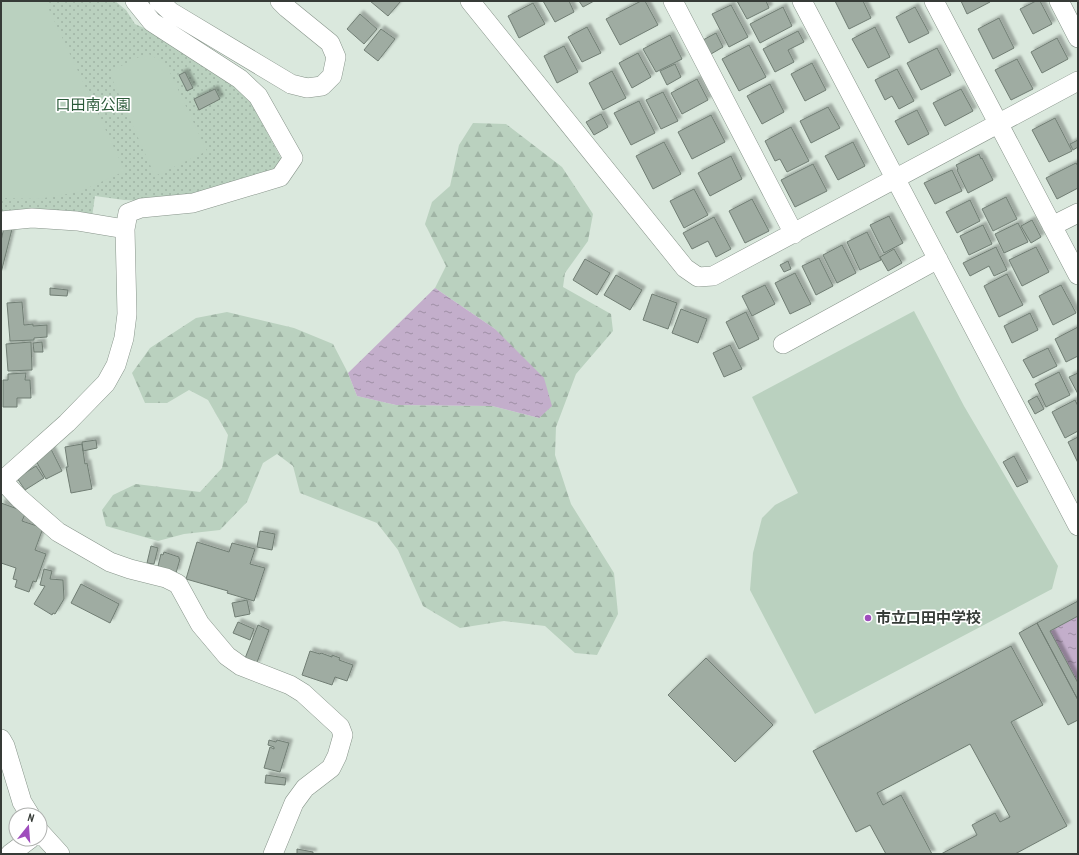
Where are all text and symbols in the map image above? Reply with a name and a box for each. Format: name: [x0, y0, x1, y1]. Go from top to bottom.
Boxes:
park label: 口田南公園: [55, 95, 131, 114]
place label: 市立口田中学校: [876, 608, 981, 627]
marker: 市立口田中学校: [863, 613, 873, 623]
north arrow: [8, 807, 48, 847]
text: N: [26, 810, 36, 825]

